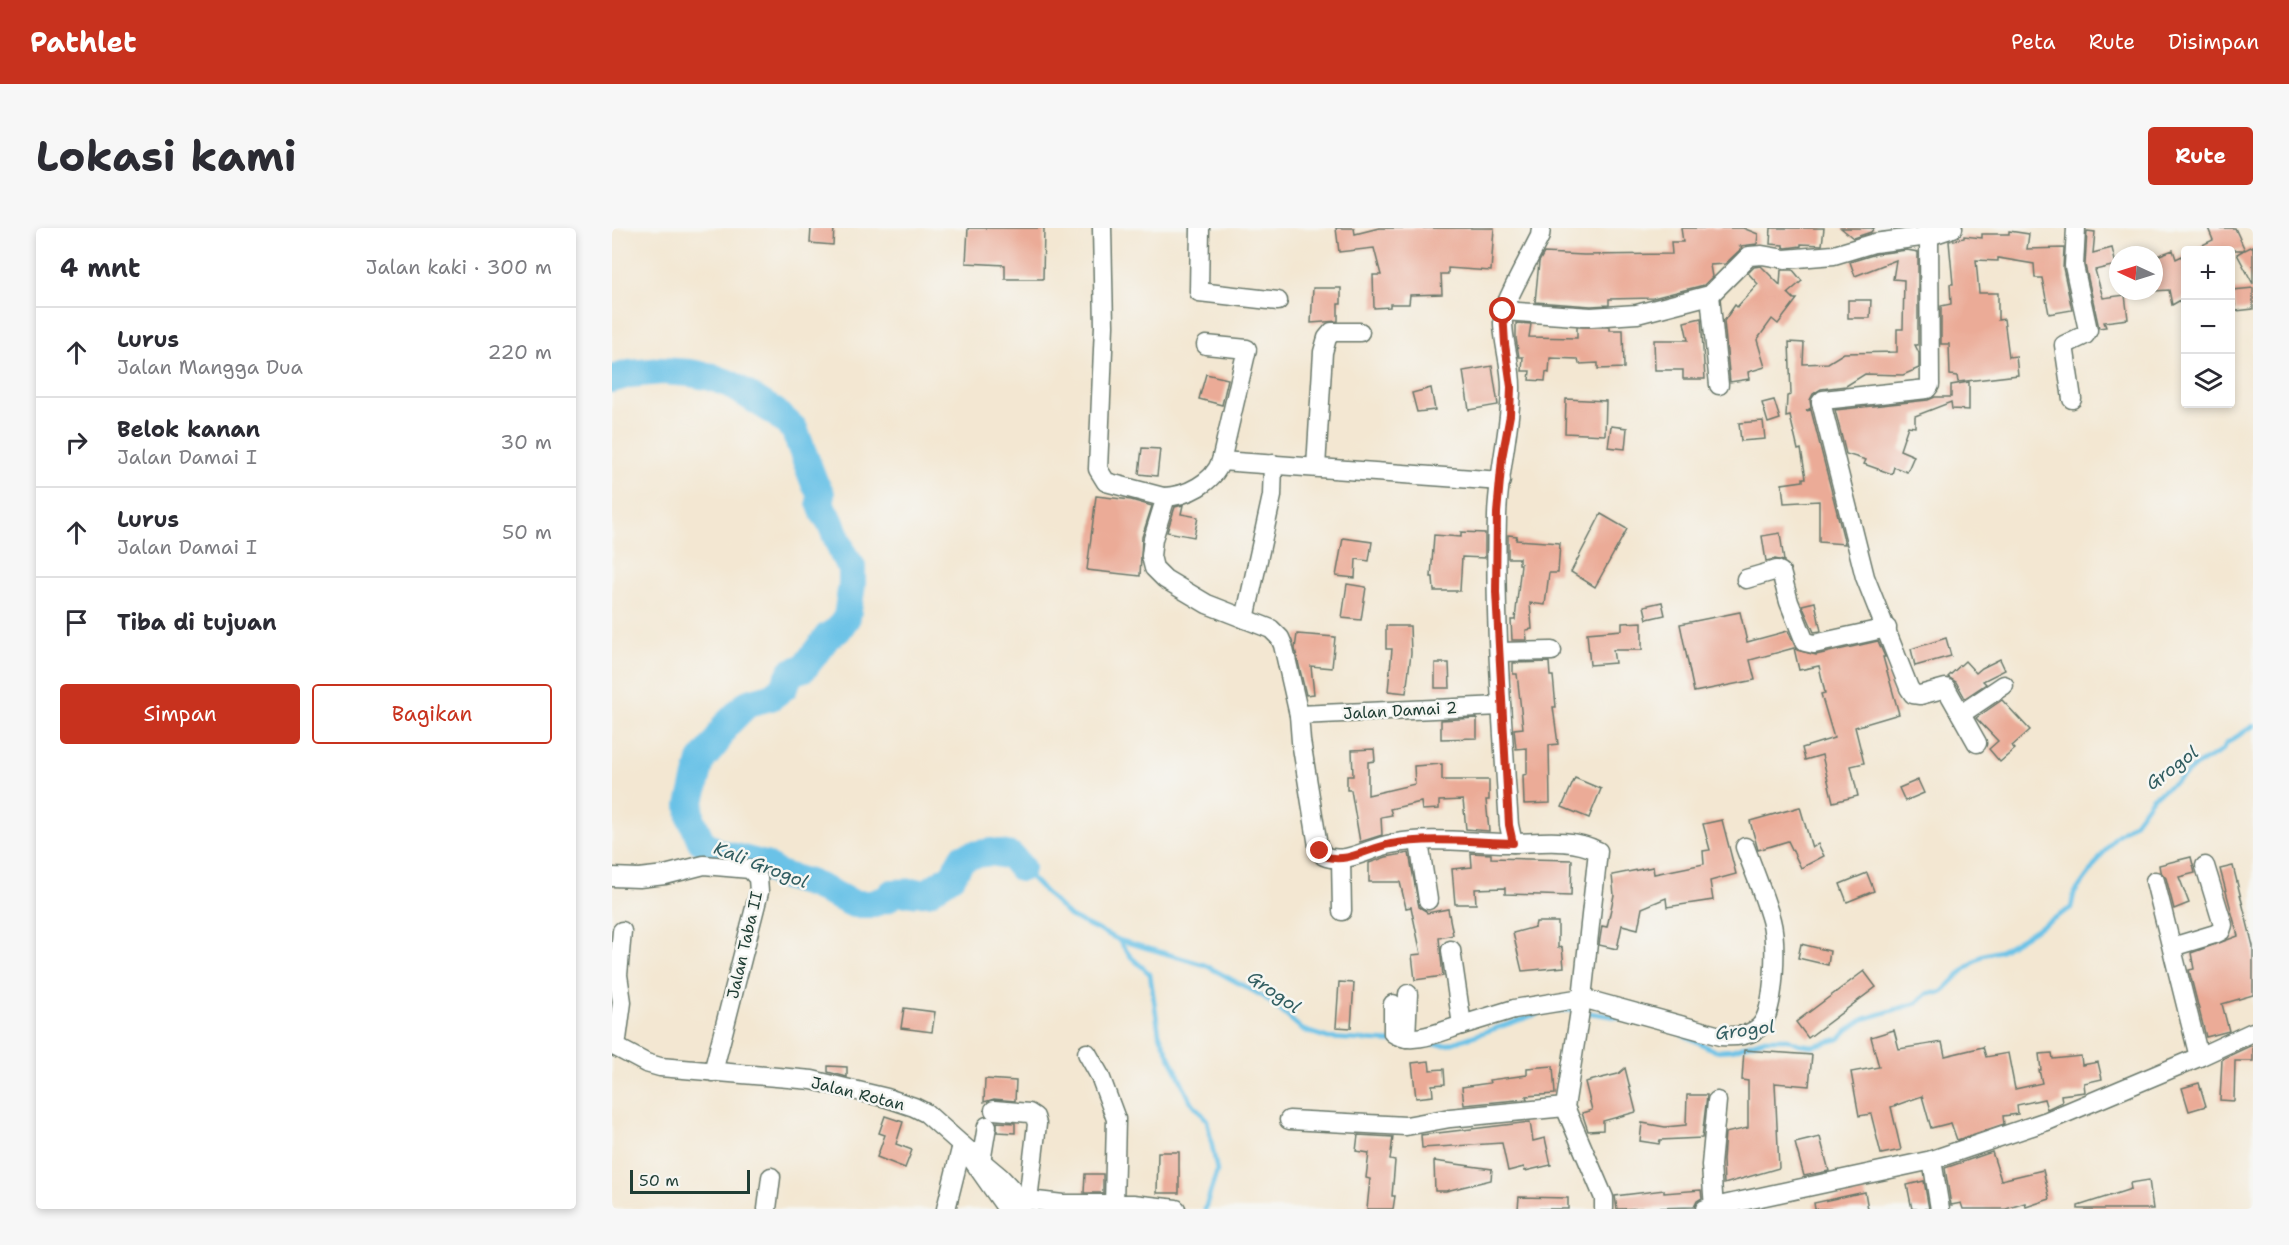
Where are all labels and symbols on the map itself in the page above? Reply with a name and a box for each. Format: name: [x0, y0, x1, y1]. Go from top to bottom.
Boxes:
north arrow: [2109, 246, 2163, 300]
route start: [1489, 297, 1515, 323]
street label: Jalan Damai 2: [1342, 697, 1458, 724]
water label: Grogol: [2141, 740, 2203, 796]
water label: Kali Grogol: [710, 836, 812, 894]
route end: [1306, 837, 1332, 863]
street label: Jalan Taba II: [722, 889, 767, 1001]
water label: Grogol: [1243, 965, 1306, 1019]
water label: Grogol: [1714, 1014, 1776, 1046]
street label: Jalan Rotan: [809, 1072, 907, 1115]
scale bar: [630, 1167, 750, 1194]

